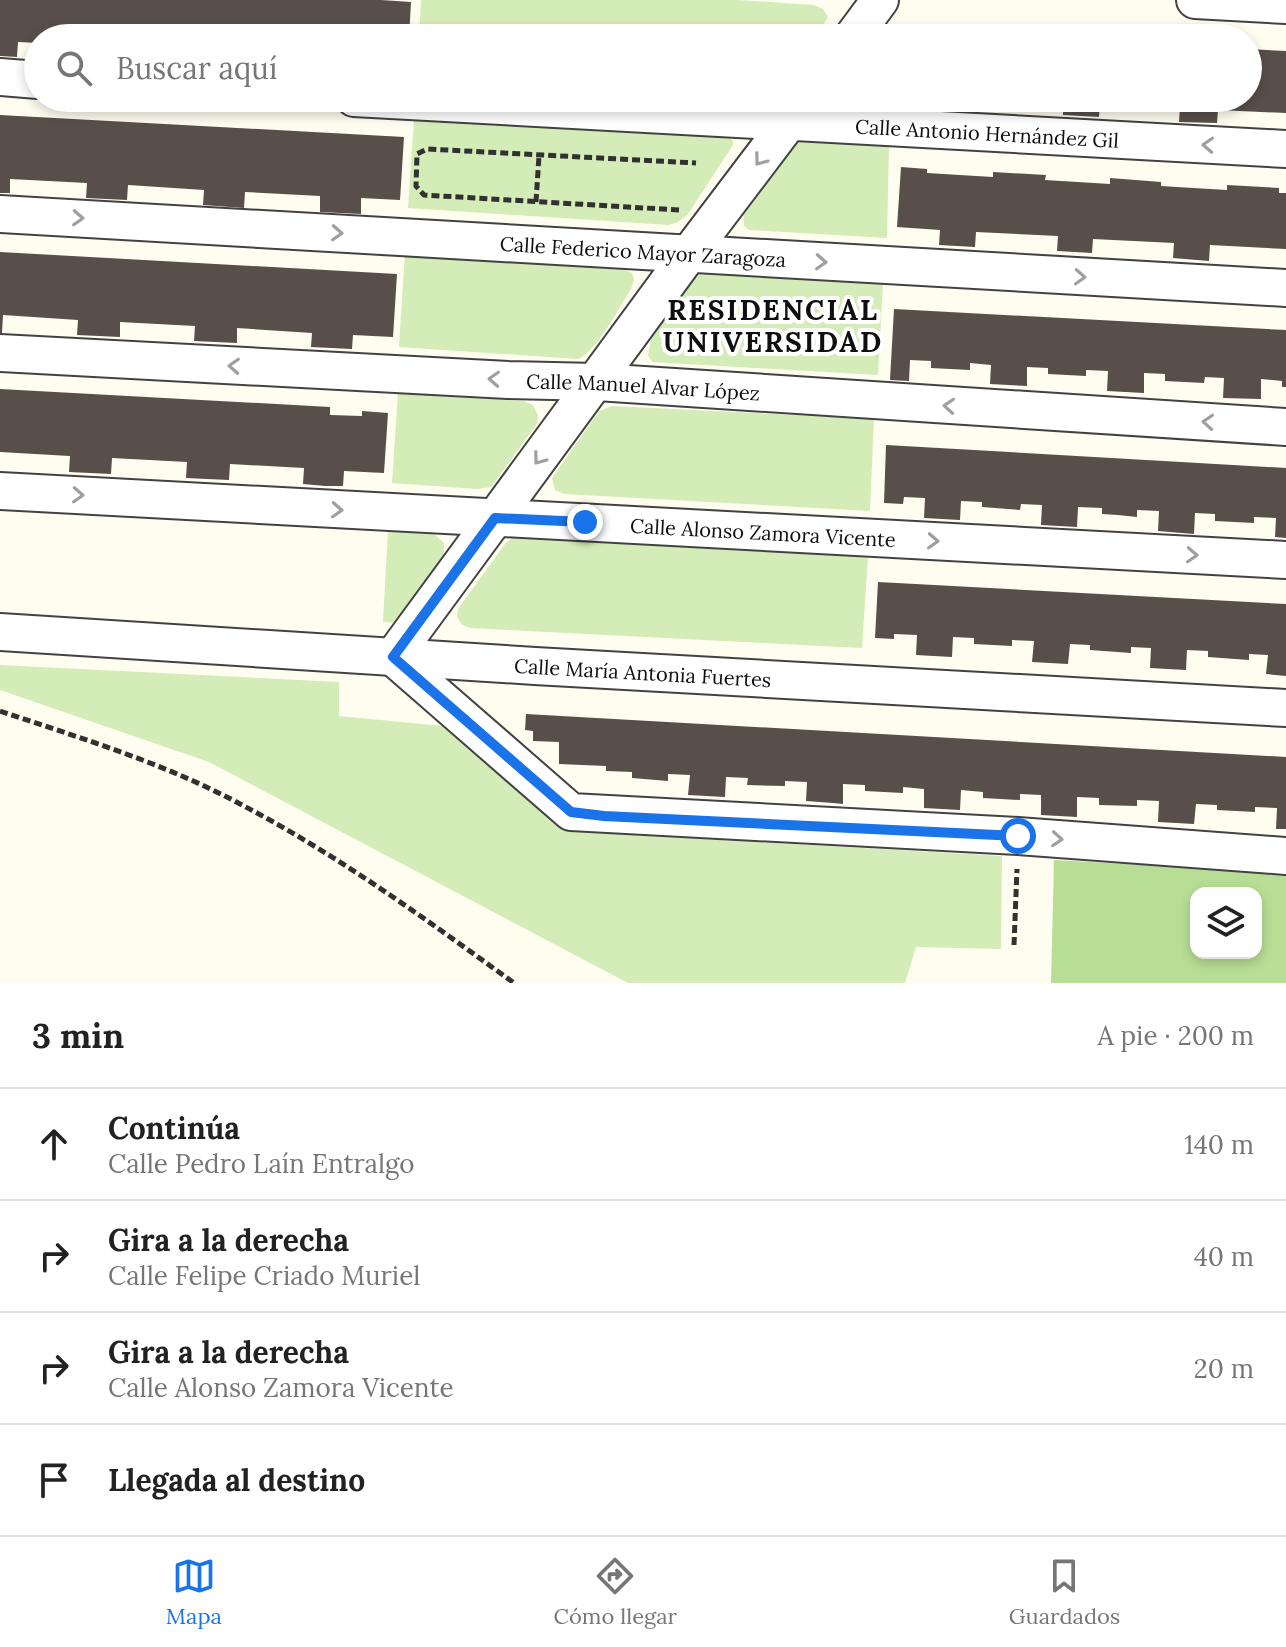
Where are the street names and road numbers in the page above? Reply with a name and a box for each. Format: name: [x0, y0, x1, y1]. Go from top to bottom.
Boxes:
street label: Calle Antonio Hernández Gil: [855, 113, 1120, 152]
street label: Calle Federico Mayor Zaragoza: [499, 230, 787, 272]
street label: Calle Manuel Alvar López: [526, 368, 761, 405]
street label: Calle Alonso Zamora Vicente: [629, 512, 897, 552]
street label: Calle María Antonia Fuertes: [513, 652, 772, 692]

